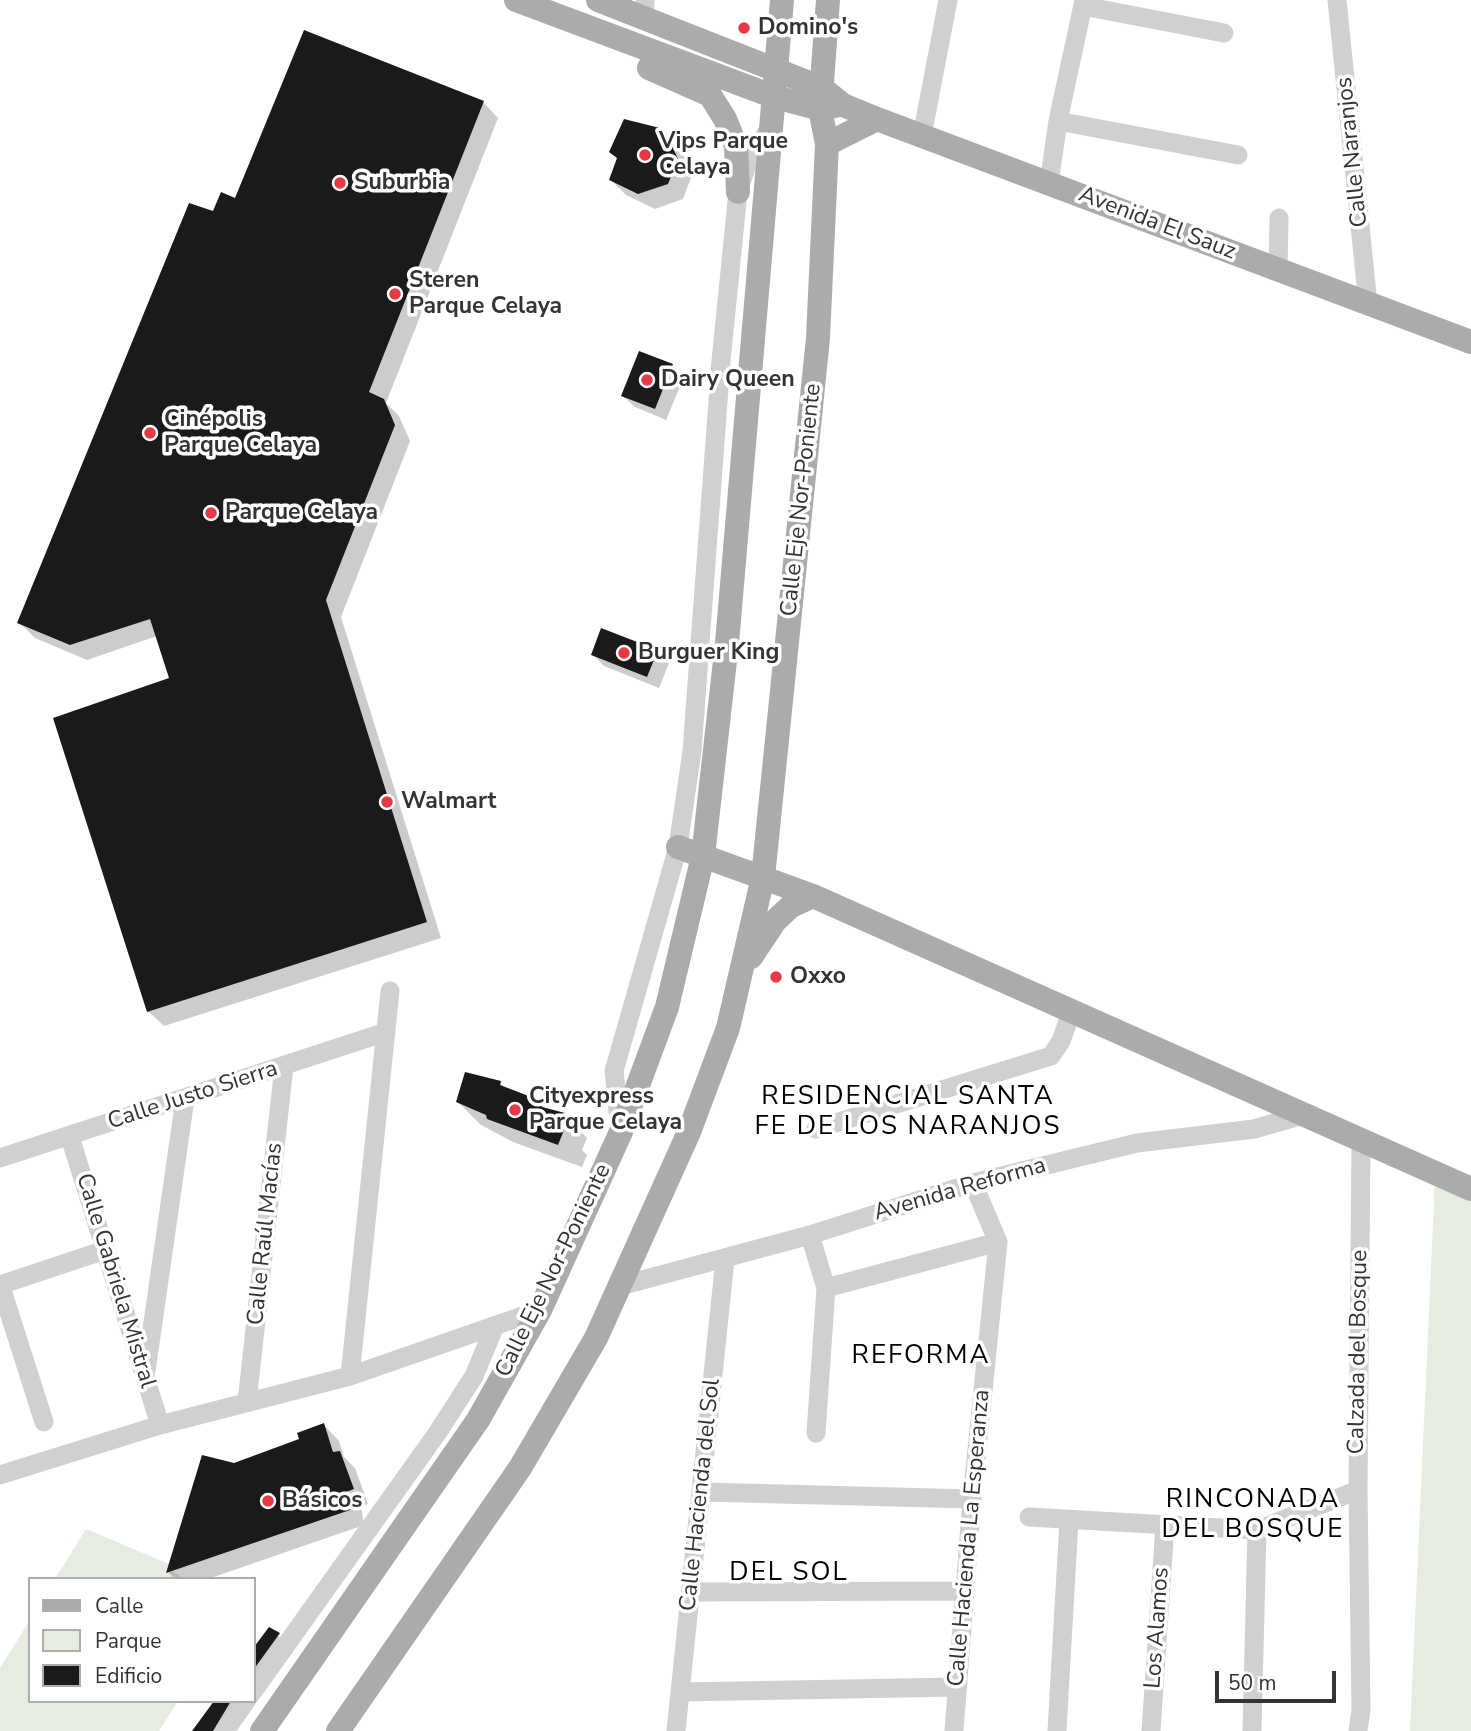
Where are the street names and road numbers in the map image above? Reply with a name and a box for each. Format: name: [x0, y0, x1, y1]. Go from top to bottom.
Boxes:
street label: Calle Naranjos: [1331, 76, 1375, 228]
street label: Avenida El Sauz: [1075, 181, 1239, 267]
street label: Calle Eje Nor-Poniente: [776, 382, 828, 618]
street label: Calle Justo Sierra: [105, 1056, 281, 1136]
street label: Calle Raúl Macías: [243, 1141, 289, 1327]
street label: Avenida Reforma: [871, 1152, 1049, 1228]
street label: Calle Eje Nor-Poniente: [490, 1160, 618, 1382]
street label: Calle Gabriela Mistral: [69, 1170, 161, 1392]
street label: Calzada del Bosque: [1343, 1249, 1375, 1455]
street label: Calle Hacienda del Sol: [675, 1377, 727, 1613]
street label: Calle Hacienda La Esperanza: [943, 1388, 997, 1688]
street label: Los Alamos: [1140, 1566, 1176, 1690]

